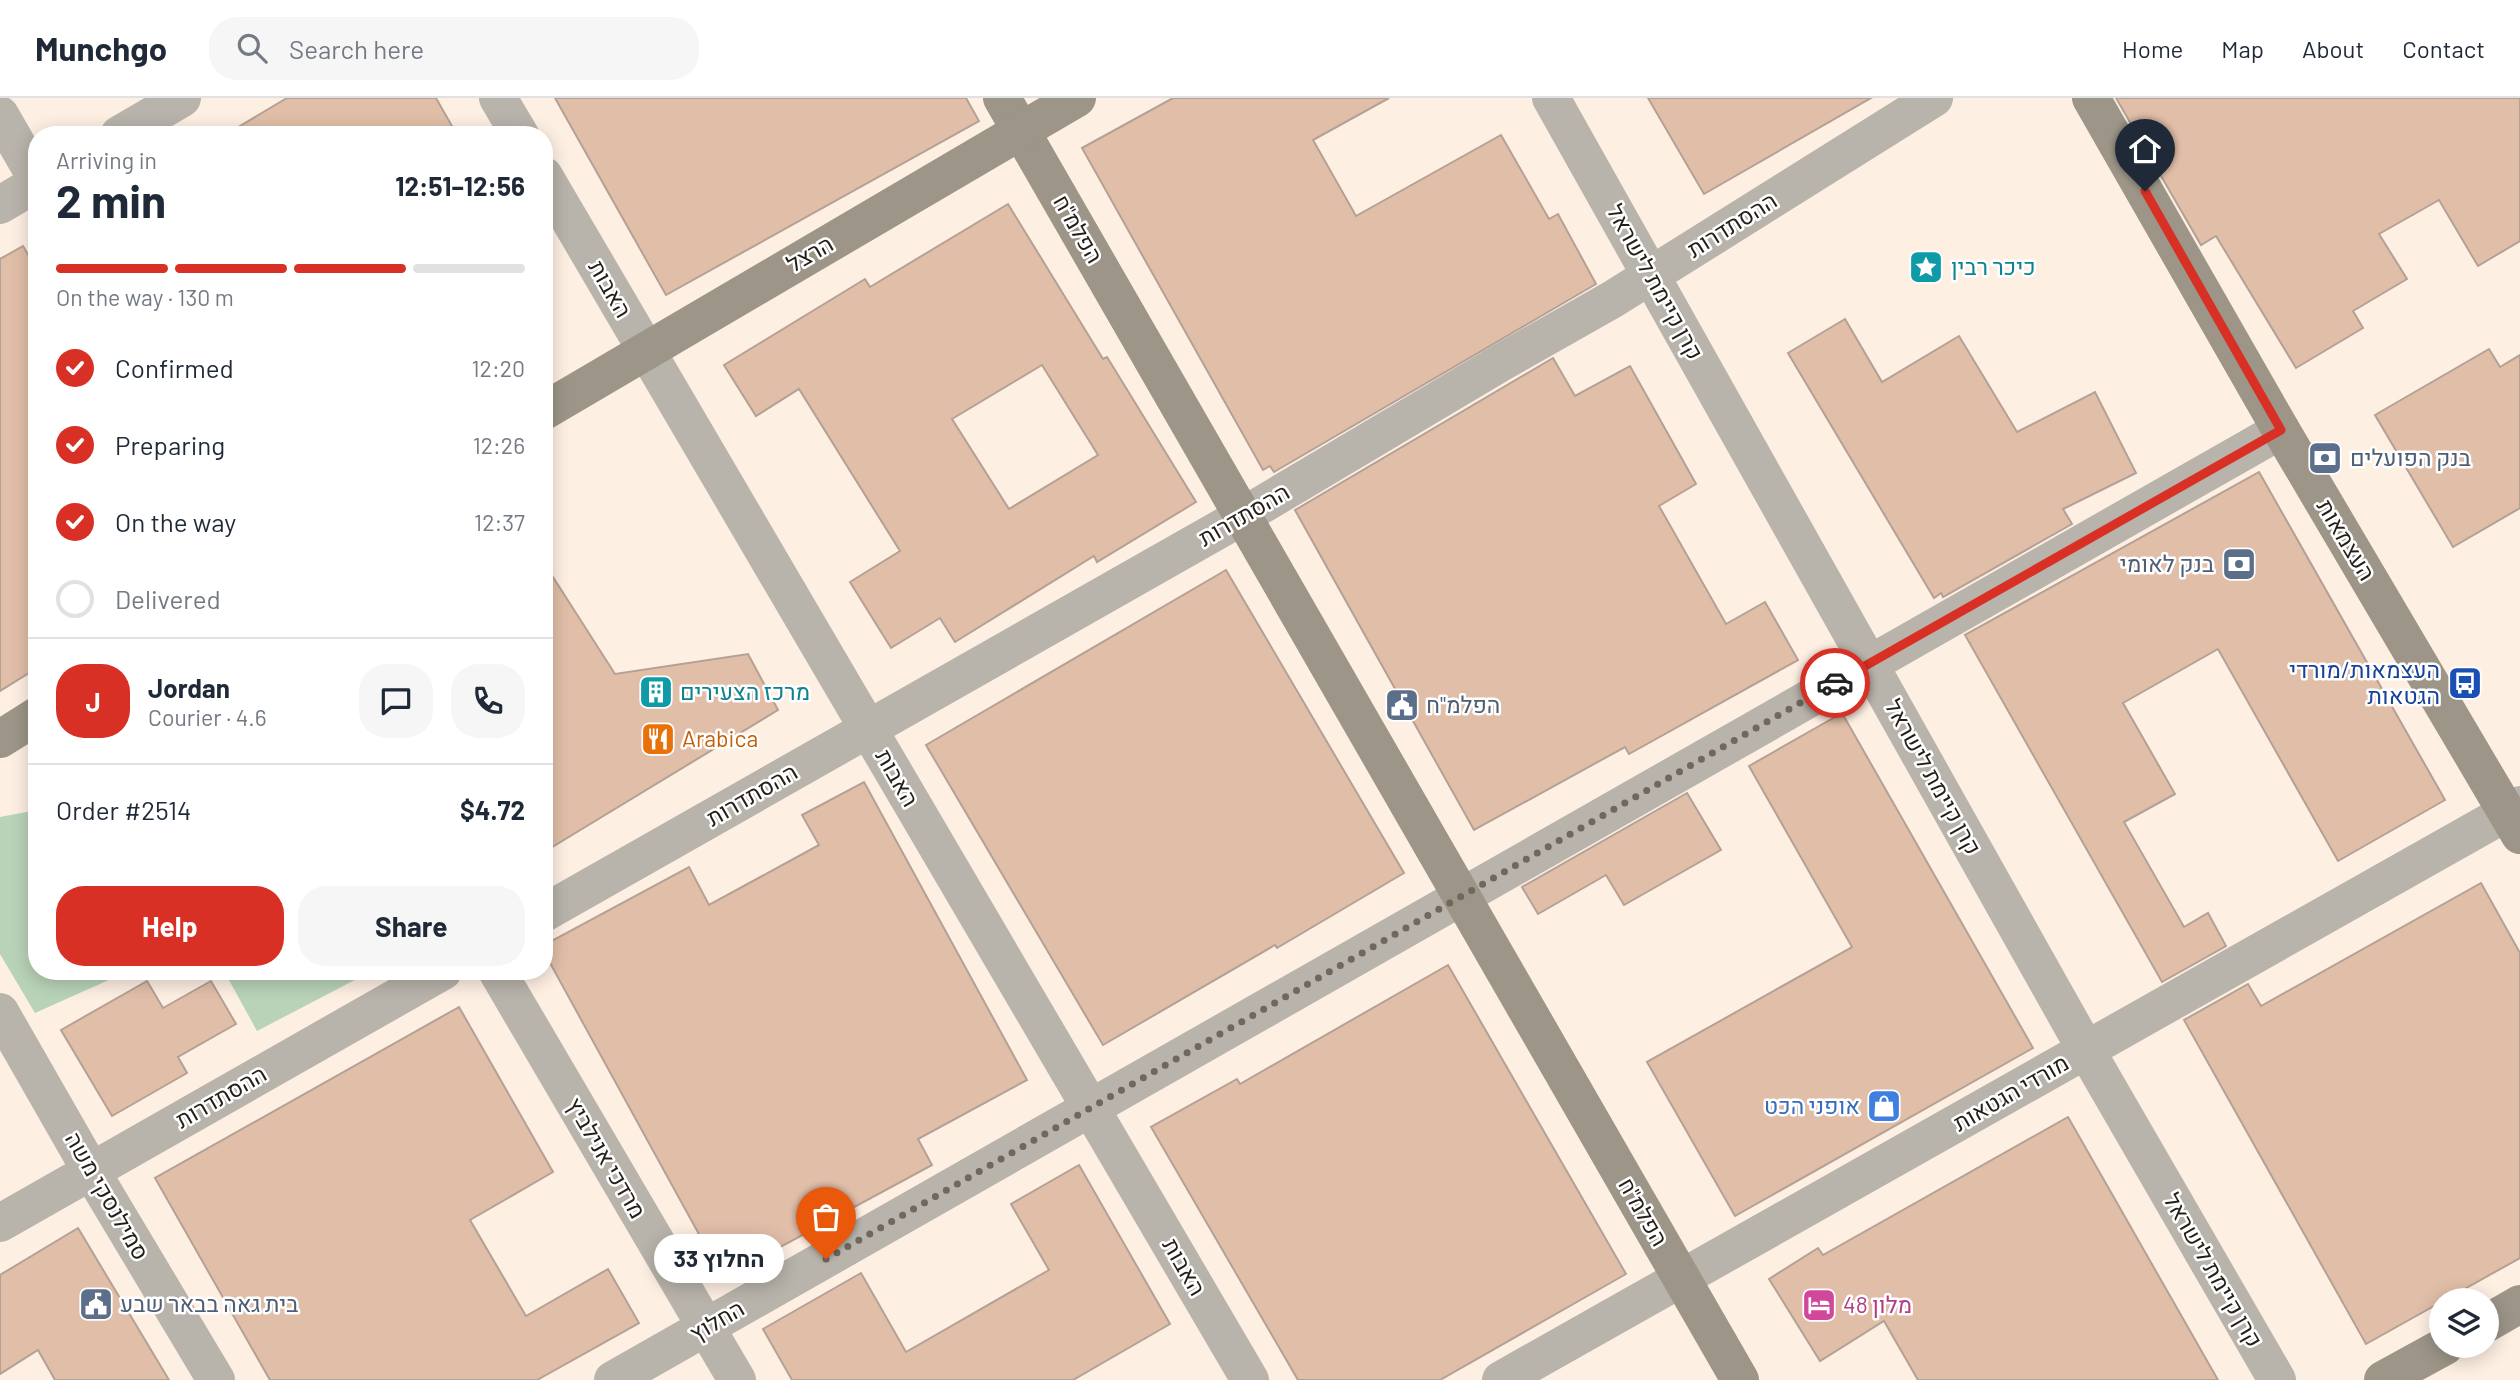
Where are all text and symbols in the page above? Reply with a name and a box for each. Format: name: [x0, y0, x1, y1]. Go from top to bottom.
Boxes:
search box: [209, 17, 699, 80]
text: Munchgo: [35, 28, 167, 68]
icon: search: [233, 29, 271, 67]
text: Search here: [289, 33, 424, 64]
text: Home: [2122, 34, 2183, 63]
text: Map: [2221, 34, 2264, 63]
text: About: [2302, 34, 2364, 63]
text: Contact: [2402, 34, 2485, 63]
pin: [2115, 119, 2175, 191]
icon: home: [2126, 130, 2164, 168]
text: Arriving in: [56, 146, 157, 174]
text: 12:51–12:56: [395, 170, 525, 201]
text: 2 min: [56, 172, 166, 227]
street label: ההסתדרות: [1681, 186, 1781, 263]
street label: הפלמ"ח: [1048, 189, 1110, 268]
street label: קרן קיימת לישראל: [1602, 199, 1710, 364]
street label: הרצל: [781, 229, 838, 278]
place icon: כיכר רבין: [1907, 248, 1945, 286]
place label: כיכר רבין: [1951, 252, 2036, 280]
street label: האבות: [583, 255, 638, 322]
text: On the way · 130 m: [56, 283, 234, 311]
icon: check: [56, 349, 94, 387]
text: Confirmed: [115, 352, 234, 383]
text: 12:20: [472, 354, 525, 382]
icon: check: [56, 426, 94, 464]
text: Preparing: [115, 429, 225, 460]
text: 12:26: [473, 431, 525, 459]
bank icon: בנק הפועלים: [2306, 439, 2344, 477]
place label: בנק הפועלים: [2350, 443, 2471, 471]
street label: ההסתדרות: [1193, 477, 1294, 551]
street label: העצמאות: [2312, 494, 2382, 585]
icon: check: [56, 503, 94, 541]
text: On the way: [115, 506, 236, 537]
text: 12:37: [474, 508, 525, 536]
bank icon: בנק לאומי: [2220, 545, 2258, 583]
place label: בנק לאומי: [2120, 549, 2214, 577]
text: Delivered: [115, 583, 221, 614]
courier: [1800, 648, 1870, 718]
place label: העצמאות/מורדי הגטאות: [2289, 655, 2440, 709]
button: chat: [359, 664, 433, 738]
button: phone: [451, 664, 525, 738]
icon: car: [1816, 664, 1854, 702]
bus stop icon: העצמאות/מורדי הגטאות: [2446, 664, 2484, 702]
text: Jordan: [148, 672, 230, 703]
building icon: מרכז הצעירים: [637, 673, 675, 711]
place label: מרכז הצעירים: [680, 677, 810, 705]
text: J: [85, 686, 101, 717]
public building icon: הפלמ"ח: [1383, 686, 1421, 724]
place label: הפלמ"ח: [1426, 690, 1500, 718]
street label: קרן קיימת לישראל: [1880, 694, 1988, 859]
text: Courier · 4.6: [148, 703, 267, 731]
restaurant icon: Arabica: [639, 720, 677, 758]
place label: Arabica: [682, 724, 758, 752]
street label: האבות: [870, 744, 925, 811]
street label: ההסתדרות: [701, 757, 802, 831]
text: Order #2514: [56, 794, 191, 825]
text: $4.72: [460, 794, 525, 825]
button: Help: [56, 886, 284, 966]
button: Share: [298, 886, 525, 966]
street label: מורדי הגטאות: [1948, 1048, 2073, 1136]
street label: ההסתדרות: [170, 1059, 271, 1133]
shop icon: אופני הכט: [1865, 1087, 1903, 1125]
place label: אופני הכט: [1764, 1091, 1860, 1119]
street label: מרדכי אנילביץ: [561, 1092, 653, 1223]
street label: סמילנסקי משה: [60, 1126, 156, 1265]
street label: הפלמ"ח: [1613, 1172, 1675, 1251]
pin: [796, 1187, 856, 1259]
street label: קרן קיימת לישראל: [2158, 1187, 2269, 1352]
icon: bag: [807, 1198, 845, 1236]
street label: האבות: [1157, 1233, 1212, 1300]
callout: החלוץ 33: [654, 1234, 784, 1284]
text: החלוץ 33: [673, 1244, 765, 1272]
public building icon: בית גאה בבאר שבע: [77, 1285, 115, 1323]
hotel icon: מלון 48: [1800, 1286, 1838, 1324]
map controls: [2429, 1288, 2499, 1358]
button: layers: [2429, 1288, 2499, 1358]
place label: בית גאה בבאר שבע: [120, 1289, 298, 1317]
place label: מלון 48: [1843, 1290, 1912, 1318]
street label: החלוץ: [684, 1293, 749, 1347]

